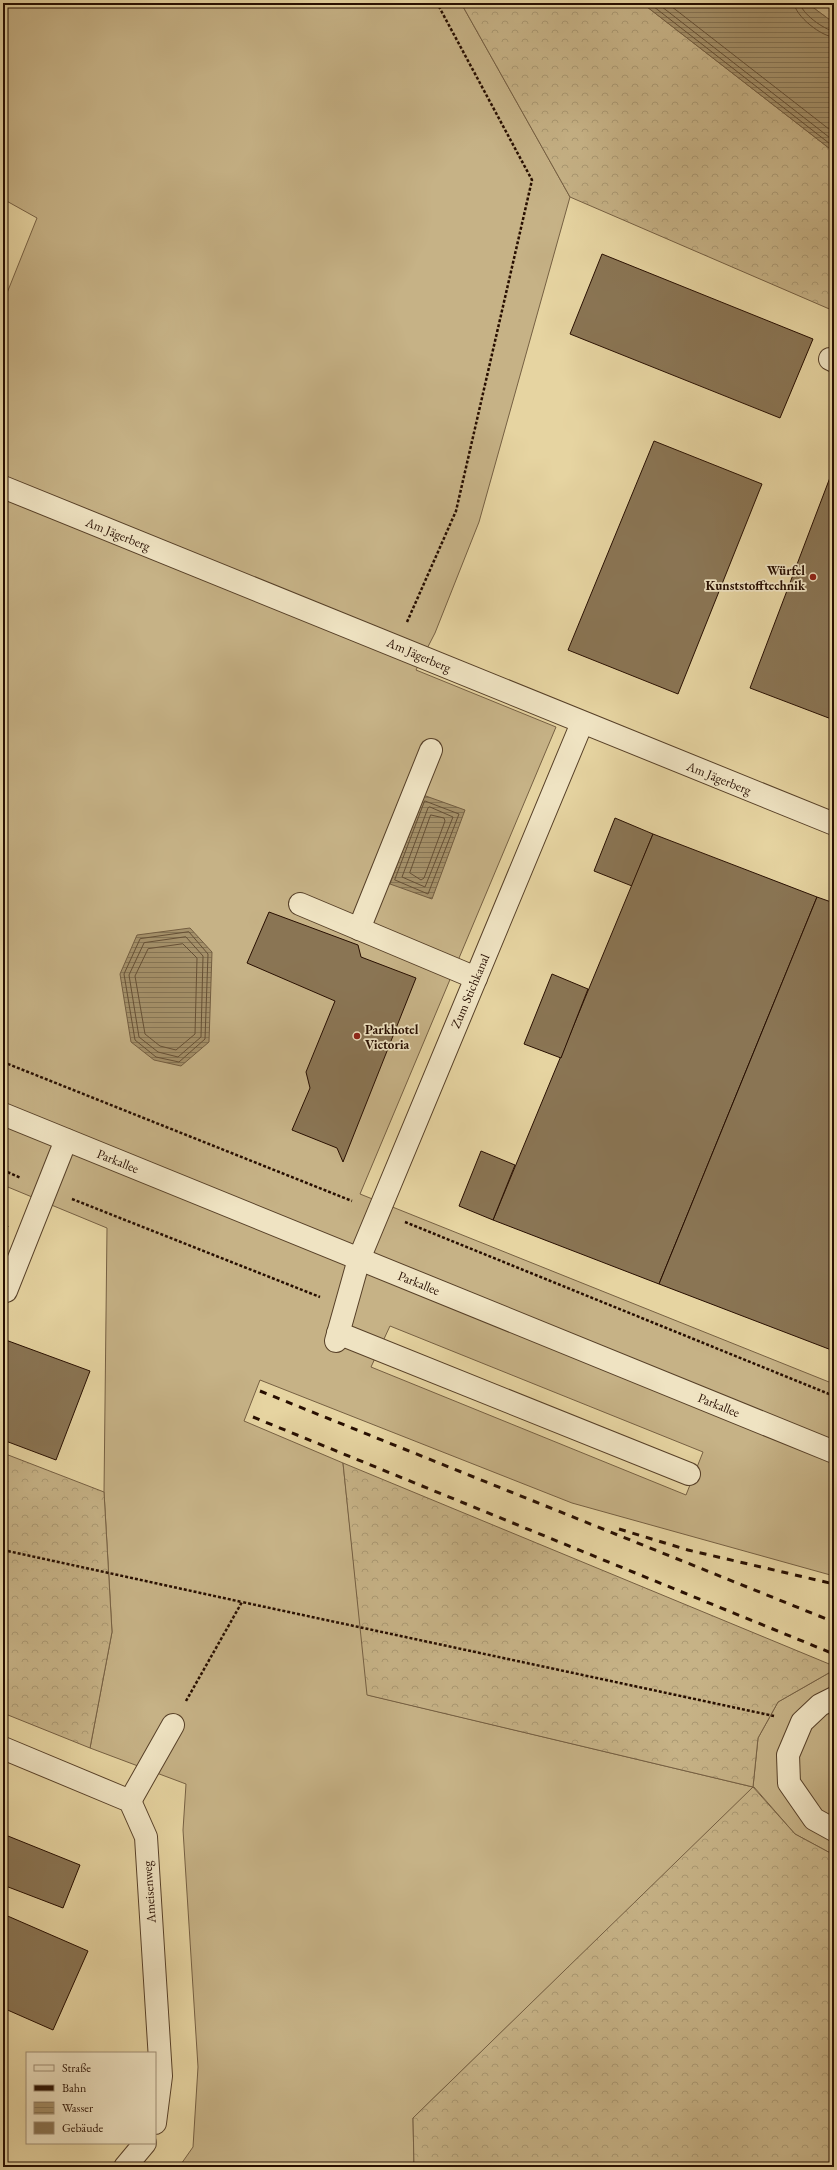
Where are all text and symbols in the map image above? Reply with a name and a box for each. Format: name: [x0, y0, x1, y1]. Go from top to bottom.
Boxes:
street label: Am Jägerberg: [82, 513, 153, 555]
place label: Würfel Kunststofftechnik: [706, 562, 806, 594]
marker: Würfel Kunststofftechnik: [808, 572, 818, 582]
street label: Am Jägerberg: [383, 633, 454, 676]
street label: Am Jägerberg: [683, 757, 754, 799]
street label: Zum Stichkanal: [447, 951, 493, 1031]
place label: Parkhotel Victoria: [365, 1021, 419, 1053]
marker: Parkhotel Victoria: [352, 1031, 362, 1041]
street label: Parkallee: [95, 1145, 141, 1177]
street label: Parkallee: [396, 1267, 442, 1299]
street label: Parkallee: [696, 1389, 742, 1421]
street label: Ameisenweg: [138, 1860, 160, 1925]
legend: [26, 2052, 156, 2144]
text: Straße: [62, 2060, 91, 2076]
text: Bahn: [62, 2080, 87, 2096]
text: Wasser: [62, 2100, 93, 2116]
text: Gebäude: [62, 2120, 104, 2136]

